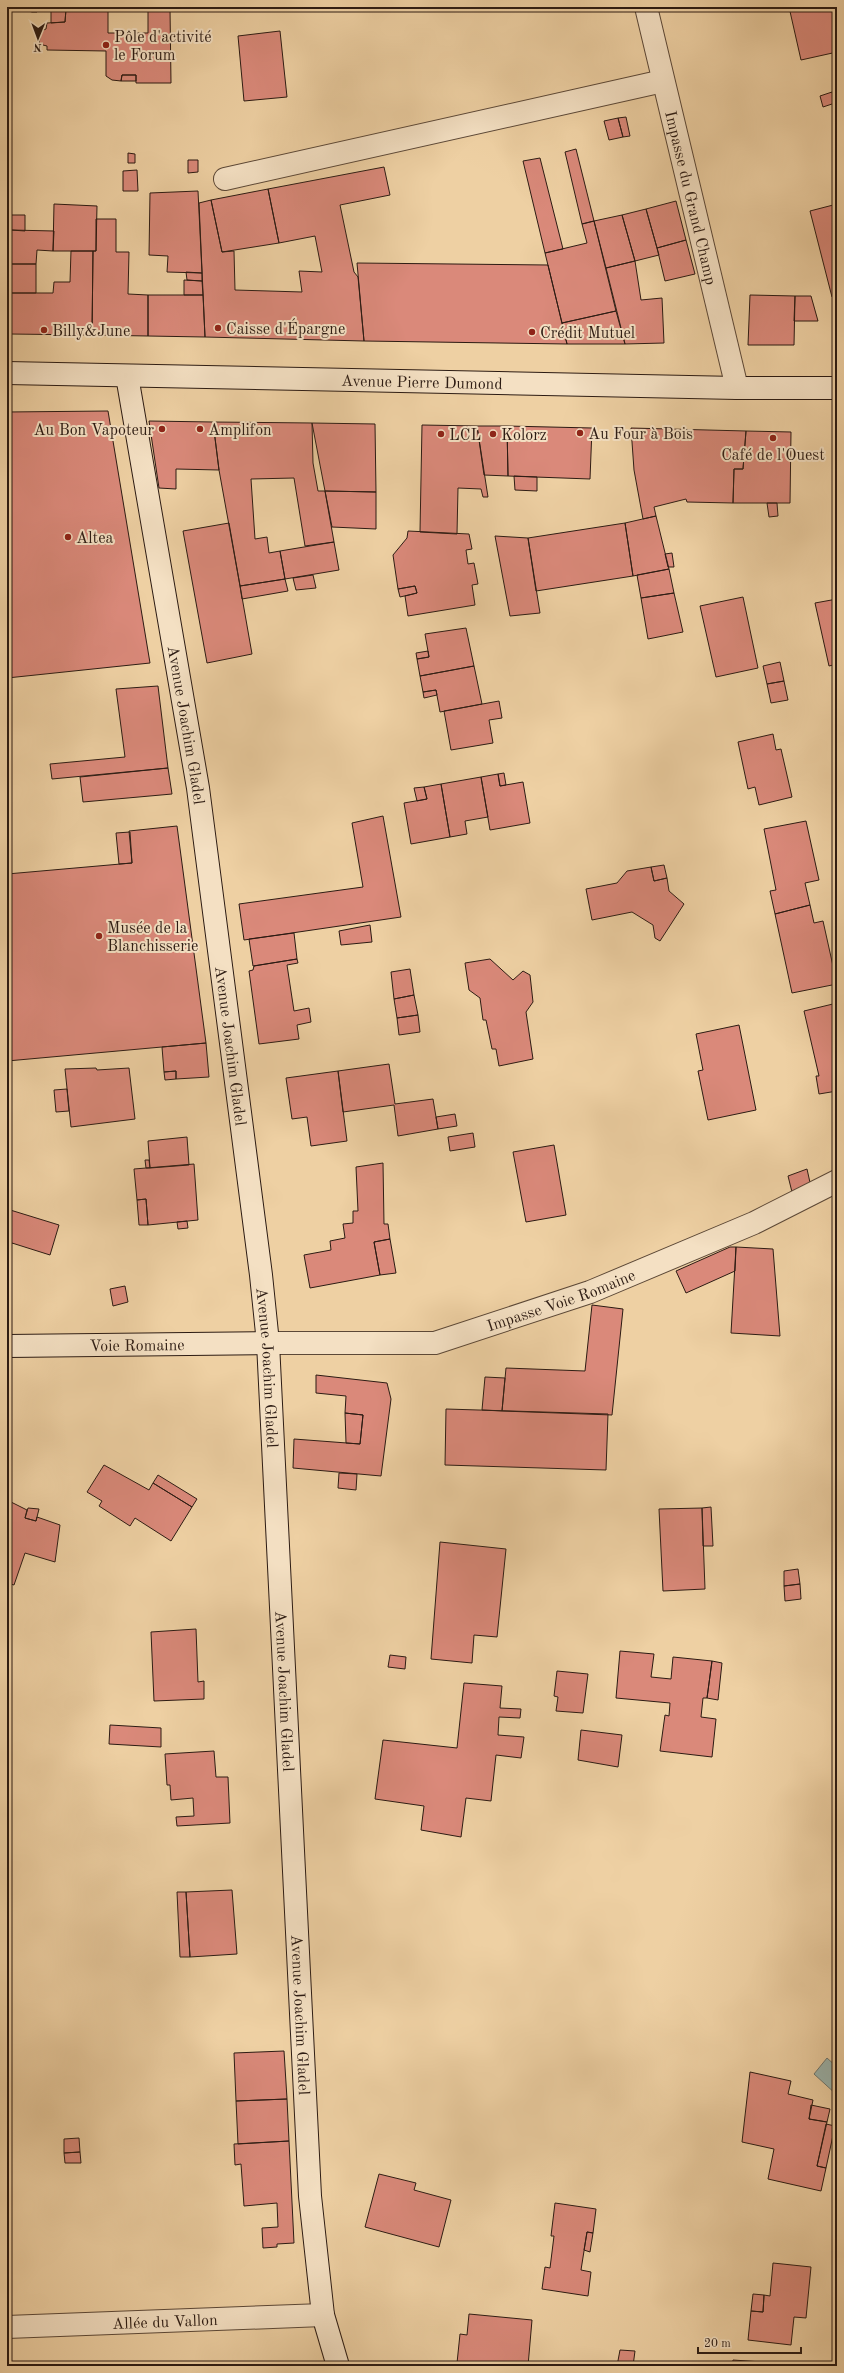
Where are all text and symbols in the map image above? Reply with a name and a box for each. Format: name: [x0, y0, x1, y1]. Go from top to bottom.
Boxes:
north arrow: [18, 18, 58, 58]
place label: Pôle d'activité le Forum: [114, 30, 212, 64]
marker: Pôle d'activité le Forum: [101, 40, 111, 50]
text: N: [33, 41, 42, 52]
street label: Impasse du Grand Champ: [661, 110, 718, 287]
place label: Caisse d'Épargne: [226, 318, 345, 338]
marker: Caisse d'Épargne: [213, 323, 223, 333]
place label: Billy&June: [52, 324, 130, 340]
marker: Billy&June: [39, 325, 49, 335]
place label: Crédit Mutuel: [540, 326, 635, 342]
marker: Crédit Mutuel: [527, 327, 537, 337]
street label: Avenue Pierre Dumond: [341, 374, 503, 393]
place label: Au Bon Vapoteur: [33, 423, 154, 439]
place label: Amplifon: [208, 423, 272, 439]
marker: Au Bon Vapoteur: [157, 424, 167, 434]
marker: Amplifon: [195, 424, 205, 434]
place label: Au Four à Bois: [588, 427, 693, 443]
place label: LCL: [449, 428, 481, 444]
place label: Kolorz: [501, 428, 547, 444]
marker: Au Four à Bois: [575, 428, 585, 438]
marker: LCL: [436, 429, 446, 439]
marker: Kolorz: [488, 429, 498, 439]
marker: Café de l'Ouest: [768, 433, 778, 443]
place label: Café de l'Ouest: [721, 448, 825, 464]
place label: Altea: [76, 531, 114, 547]
marker: Altea: [63, 532, 73, 542]
street label: Avenue Joachim Gladel: [164, 645, 206, 806]
place label: Musée de la Blanchisserie: [107, 921, 198, 955]
marker: Musée de la Blanchisserie: [94, 931, 104, 941]
street label: Avenue Joachim Gladel: [211, 965, 248, 1127]
street label: Impasse Voie Romaine: [485, 1268, 638, 1335]
street label: Avenue Joachim Gladel: [252, 1287, 279, 1448]
street label: Voie Romaine: [89, 1338, 185, 1355]
street label: Avenue Joachim Gladel: [271, 1610, 295, 1772]
street label: Avenue Joachim Gladel: [287, 1934, 311, 2096]
street label: Allée du Vallon: [112, 2313, 218, 2333]
scale bar: [698, 2329, 801, 2355]
text: 20 m: [704, 2338, 731, 2350]

